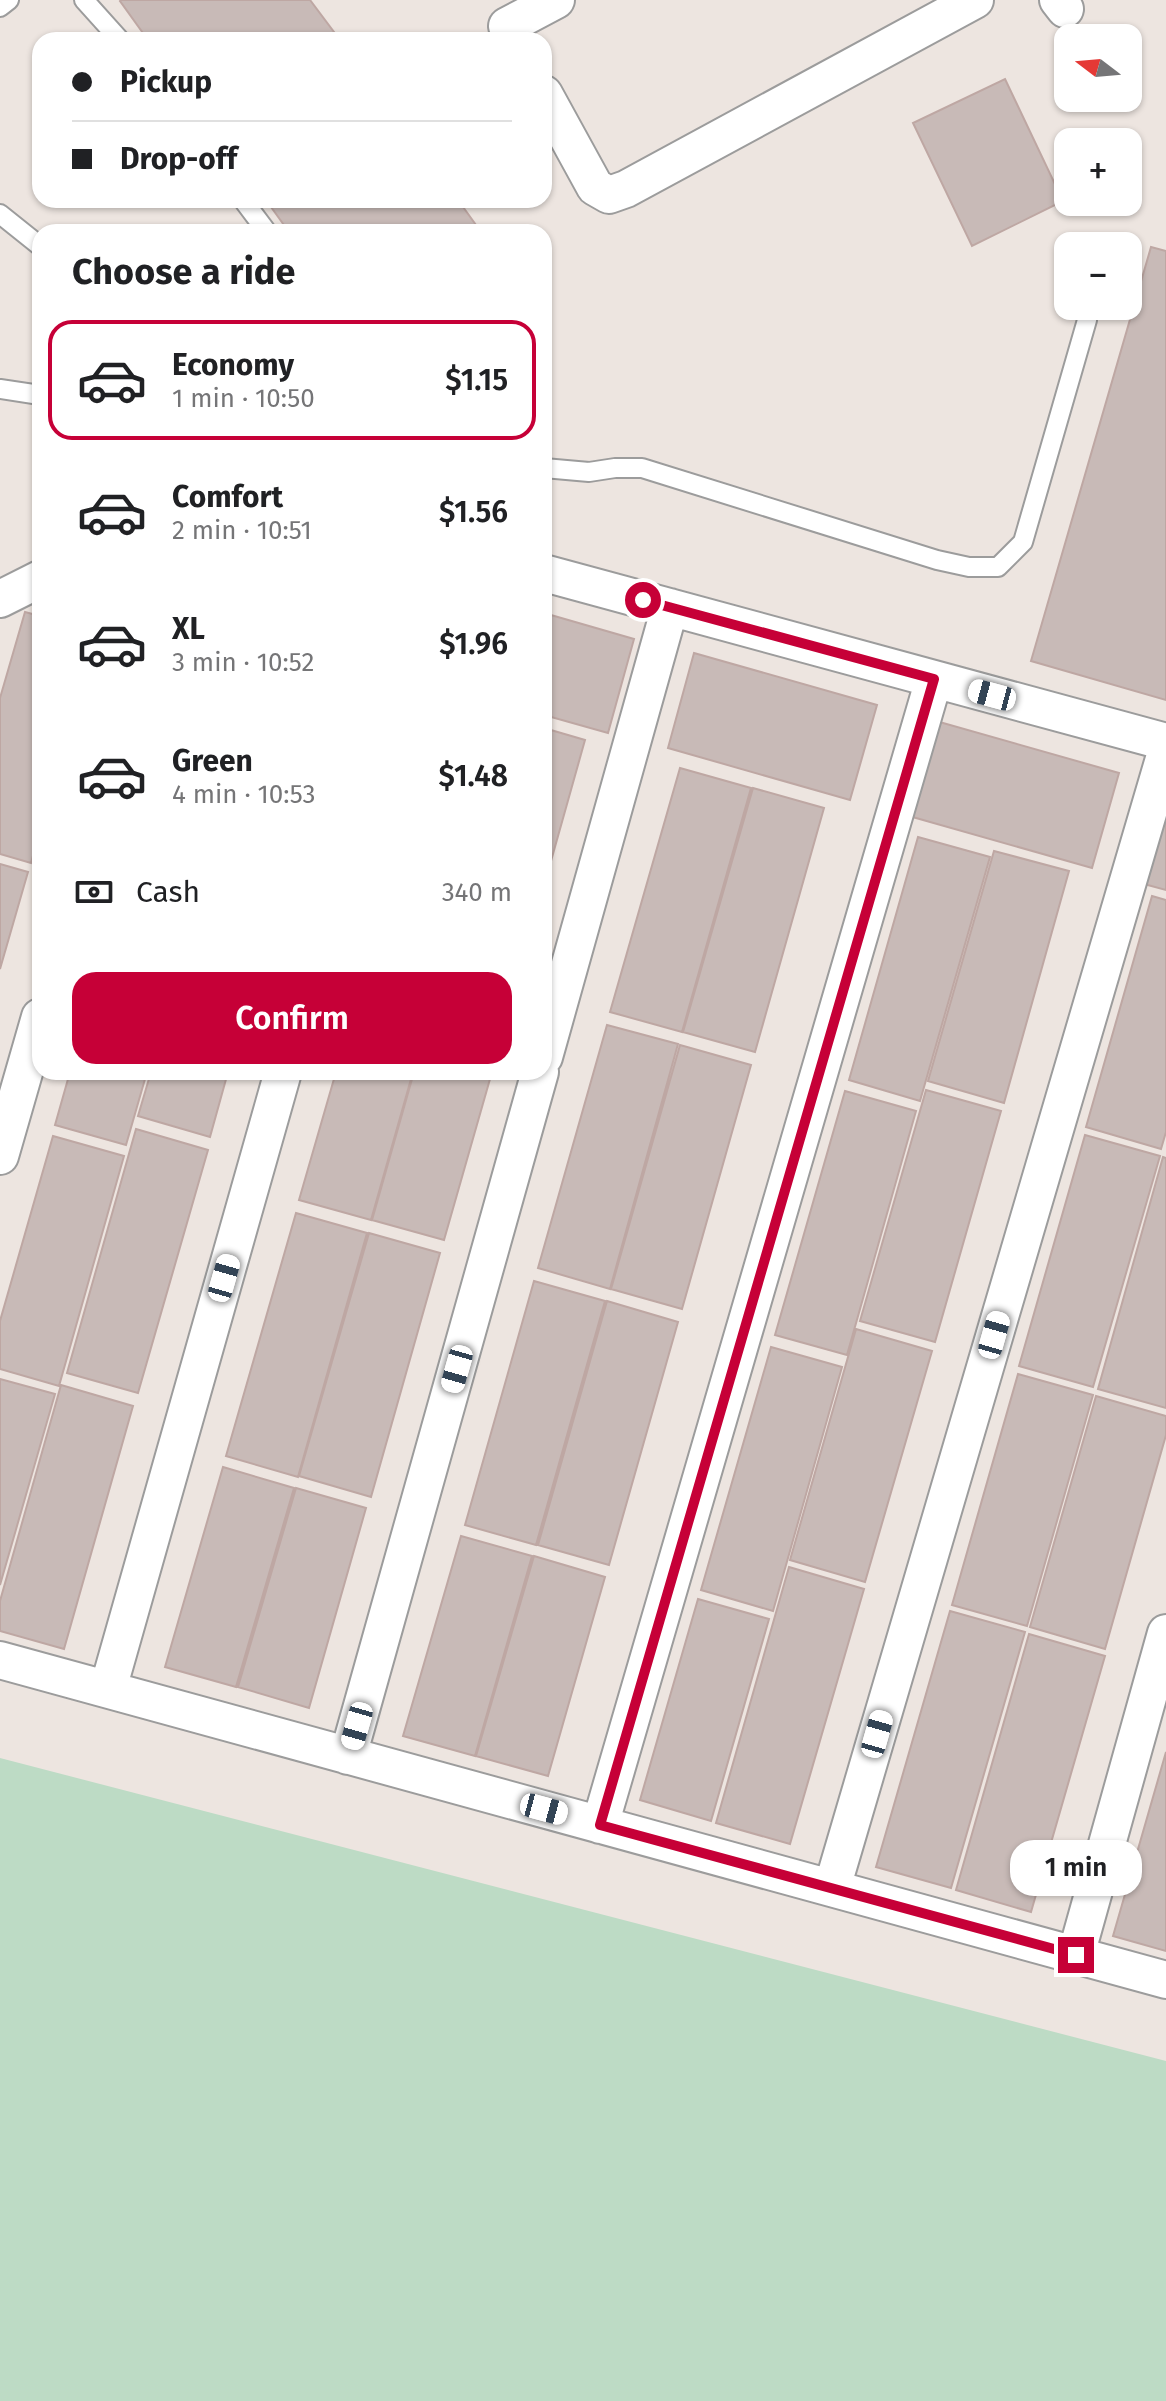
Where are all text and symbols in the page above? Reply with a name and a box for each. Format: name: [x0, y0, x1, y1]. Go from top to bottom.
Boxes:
north arrow: [1054, 24, 1142, 112]
map controls: [1054, 24, 1142, 320]
text: Pickup: [120, 64, 212, 100]
button: +: [1054, 128, 1142, 216]
text: Drop-off: [120, 141, 237, 177]
button: −: [1054, 232, 1142, 320]
text: Choose a ride: [72, 250, 295, 294]
icon: car: [76, 344, 148, 416]
text: Economy: [172, 347, 294, 383]
text: $1.15: [445, 362, 508, 398]
text: 1 min · 10:50: [172, 383, 315, 414]
icon: car: [76, 476, 148, 548]
text: Comfort: [172, 479, 283, 515]
text: $1.56: [439, 494, 508, 530]
text: 2 min · 10:51: [172, 515, 312, 546]
route start: [625, 582, 661, 618]
icon: car: [76, 608, 148, 680]
text: XL: [172, 611, 205, 647]
text: $1.96: [439, 626, 508, 662]
text: 3 min · 10:52: [172, 647, 314, 678]
car: [966, 677, 1018, 713]
icon: car: [76, 740, 148, 812]
text: Green: [172, 743, 253, 779]
text: $1.48: [439, 758, 508, 794]
text: 4 min · 10:53: [172, 779, 316, 810]
icon: cash: [72, 870, 116, 914]
text: Cash: [136, 874, 200, 910]
text: 340 m: [442, 877, 512, 908]
button: Confirm: [72, 972, 512, 1064]
car: [206, 1252, 242, 1304]
car: [976, 1309, 1012, 1361]
car: [439, 1343, 475, 1395]
car: [339, 1700, 375, 1752]
car: [859, 1708, 895, 1760]
car: [518, 1791, 570, 1827]
callout: 1 min: [1010, 1839, 1142, 1895]
text: 1 min: [1045, 1852, 1107, 1883]
route end: [1058, 1937, 1094, 1973]

